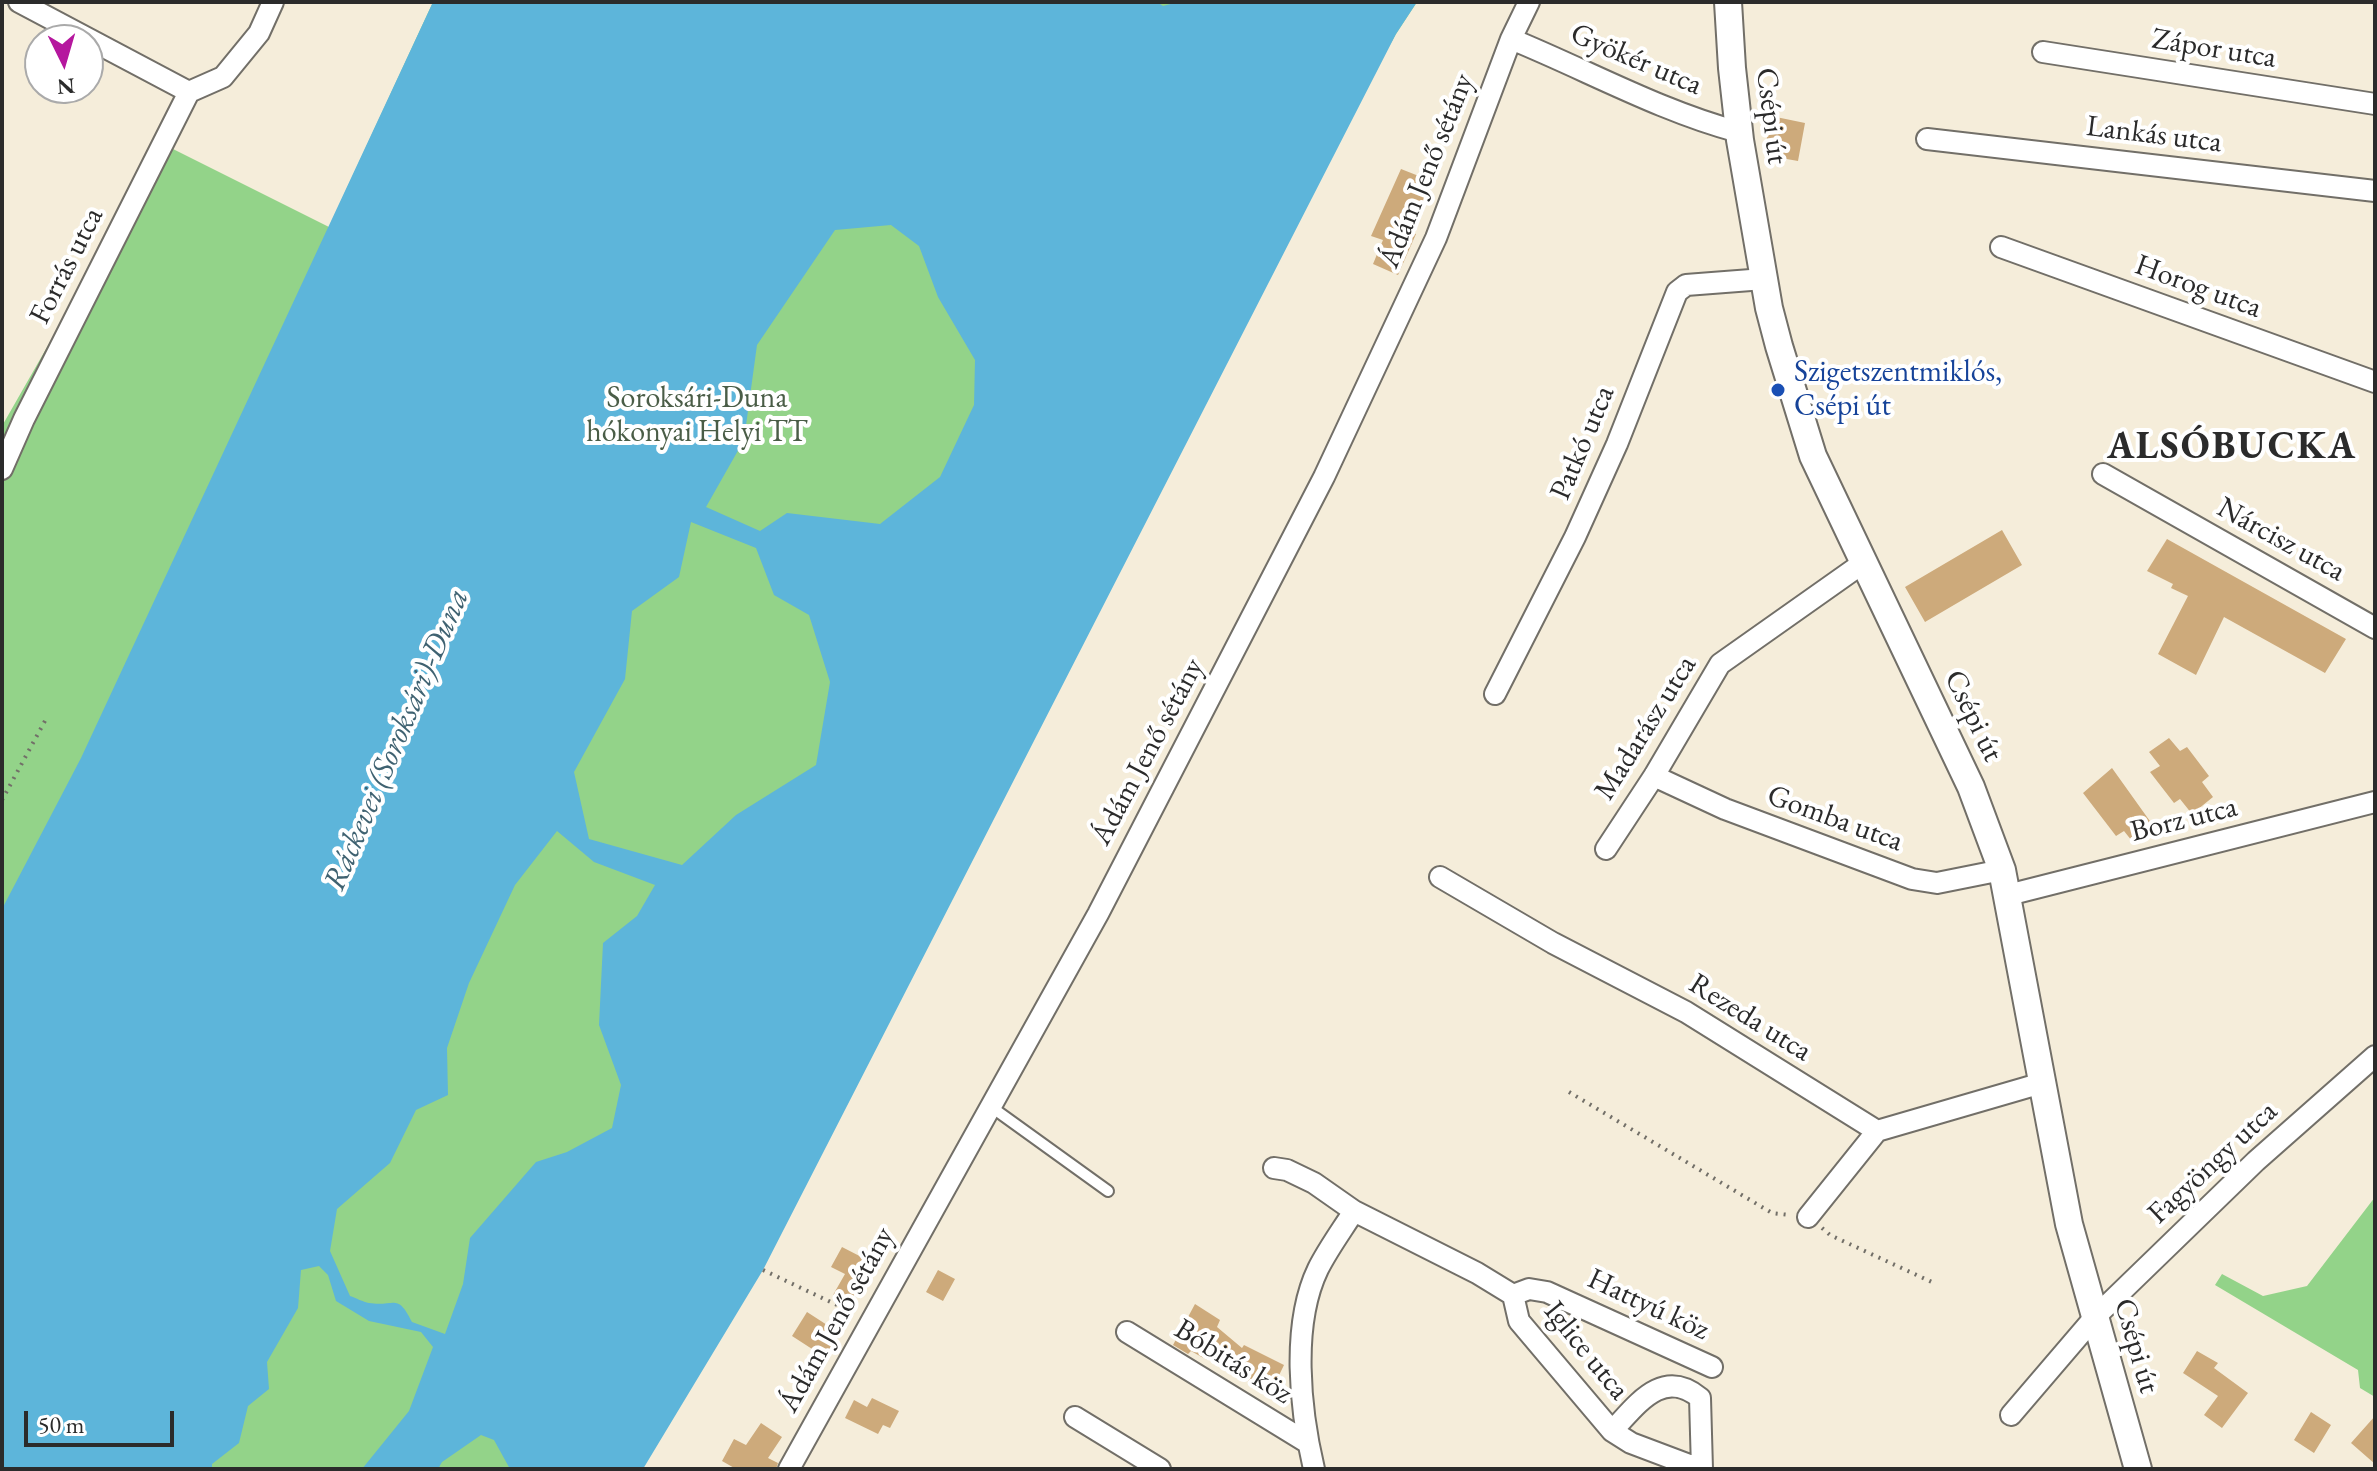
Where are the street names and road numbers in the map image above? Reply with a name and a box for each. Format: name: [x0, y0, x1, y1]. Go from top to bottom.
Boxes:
street label: Gyökér utca: [1565, 16, 1707, 104]
street label: Zápor utca: [2149, 21, 2279, 77]
street label: Csépi út: [1747, 66, 1795, 166]
street label: Ádám Jenő sétány: [1372, 69, 1482, 273]
street label: Lankás utca: [2084, 109, 2224, 161]
street label: Forrás utca: [22, 202, 112, 330]
street label: Horog utca: [2130, 248, 2266, 326]
street label: Patkó utca: [1543, 381, 1623, 505]
street label: Nárcisz utca: [2210, 490, 2352, 590]
street label: Madarász utca: [1587, 649, 1705, 807]
street label: Ádám Jenő sétány: [1084, 652, 1212, 852]
street label: Csépi út: [1936, 665, 2010, 767]
street label: Gomba utca: [1762, 778, 1908, 860]
street label: Borz utca: [2127, 789, 2241, 851]
street label: Rezeda utca: [1682, 966, 1818, 1070]
street label: Fagyöngy utca: [2141, 1094, 2285, 1232]
street label: Ádám Jenő sétány: [771, 1221, 903, 1419]
street label: Hattyú köz: [1582, 1261, 1714, 1349]
street label: Csépi út: [2105, 1294, 2167, 1398]
street label: Iglice utca: [1535, 1295, 1637, 1407]
street label: Bóbitás köz: [1167, 1312, 1299, 1412]

